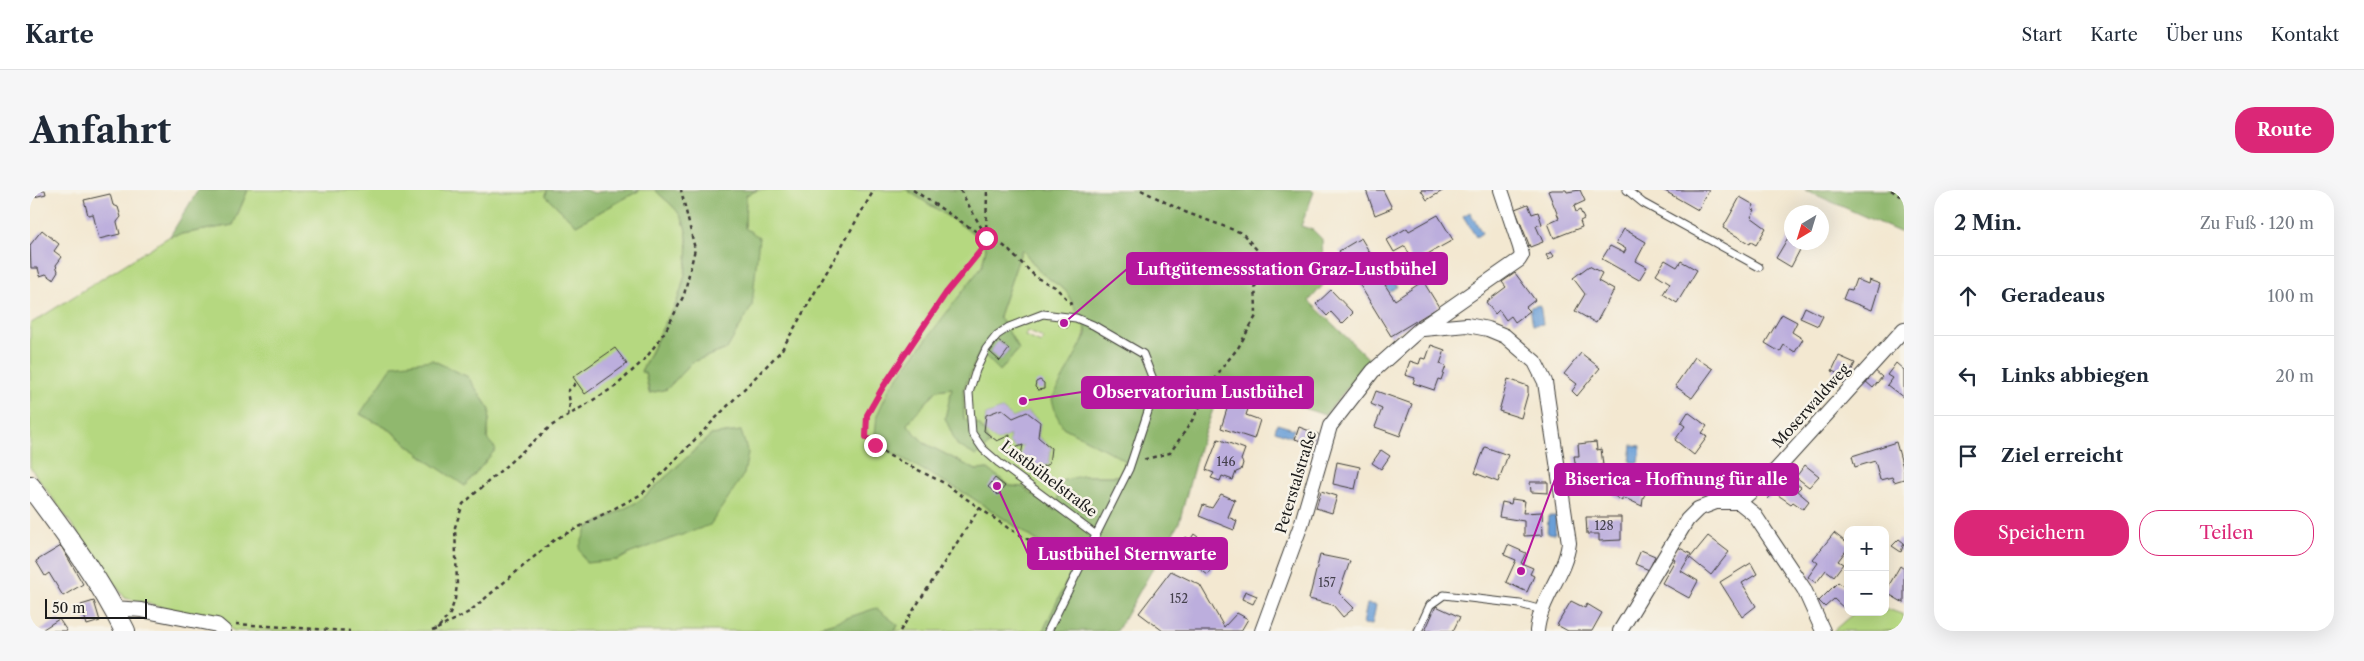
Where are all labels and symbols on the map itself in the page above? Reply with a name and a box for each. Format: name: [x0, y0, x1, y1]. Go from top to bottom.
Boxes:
north arrow: [1784, 205, 1829, 250]
route start: [975, 227, 998, 250]
callout: Luftgütemessstation Graz-Lustbühel: [1127, 253, 1447, 284]
text: Luftgütemessstation Graz-Lustbühel: [1137, 259, 1437, 279]
street label: Moserwaldweg: [1768, 360, 1854, 452]
callout: Observatorium Lustbühel: [1082, 377, 1313, 408]
text: Observatorium Lustbühel: [1092, 382, 1304, 402]
street label: Peterstalstraße: [1271, 428, 1320, 536]
route end: [864, 434, 887, 457]
street label: Lustbühelstraße: [997, 436, 1101, 521]
house number: 146: [1216, 454, 1236, 469]
callout: Biserica - Hoffnung für alle: [1555, 464, 1798, 495]
text: Biserica - Hoffnung für alle: [1565, 469, 1788, 489]
house number: 128: [1594, 518, 1614, 533]
callout: Lustbühel Sternwarte: [1028, 538, 1227, 569]
text: Lustbühel Sternwarte: [1037, 544, 1217, 564]
house number: 157: [1318, 575, 1336, 590]
house number: 152: [1170, 591, 1188, 606]
scale bar: [45, 596, 148, 619]

